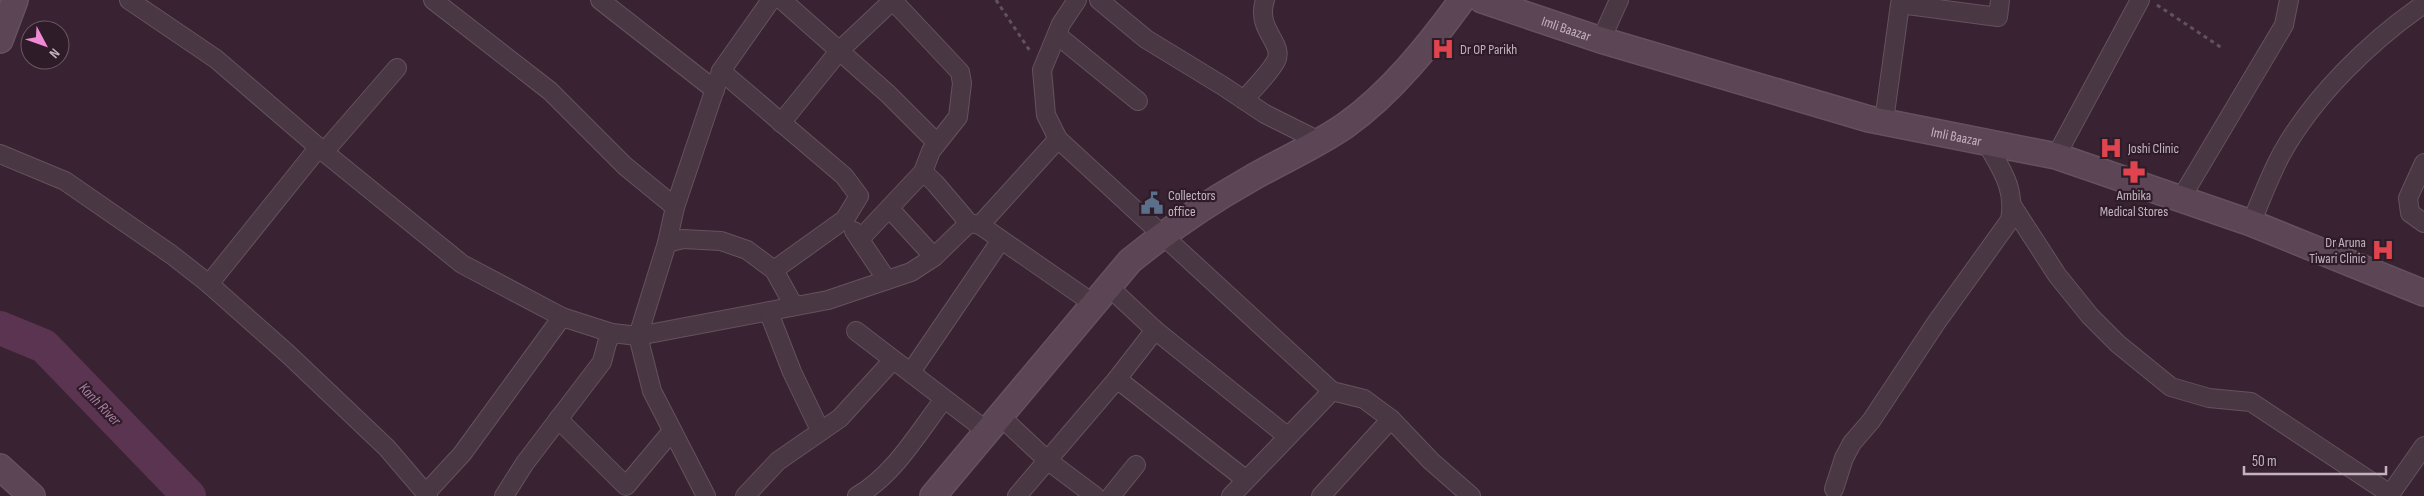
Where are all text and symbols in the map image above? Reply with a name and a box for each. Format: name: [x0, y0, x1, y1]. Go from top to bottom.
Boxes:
street label: Imli Baazar: [1539, 13, 1593, 45]
north arrow: [20, 20, 70, 70]
hospital icon: Dr OP Parikh: [1430, 36, 1456, 62]
place label: Dr OP Parikh: [1460, 41, 1517, 58]
text: N: [46, 45, 63, 62]
street label: Imli Baazar: [1930, 123, 1983, 150]
hospital icon: Joshi Clinic: [2098, 135, 2124, 161]
place label: Joshi Clinic: [2127, 140, 2179, 157]
pharmacy icon: Ambika Medical Stores: [2121, 159, 2147, 185]
place label: Collectors office: [1168, 187, 1216, 220]
place label: Ambika Medical Stores: [2100, 187, 2168, 220]
public building icon: Collectors office: [1139, 190, 1165, 216]
place label: Dr Aruna Tiwari Clinic: [2309, 234, 2366, 267]
hospital icon: Dr Aruna Tiwari Clinic: [2370, 237, 2396, 263]
water label: Kanh River: [75, 379, 125, 430]
scale bar: [2244, 444, 2386, 476]
text: 50 m: [2252, 452, 2277, 471]

